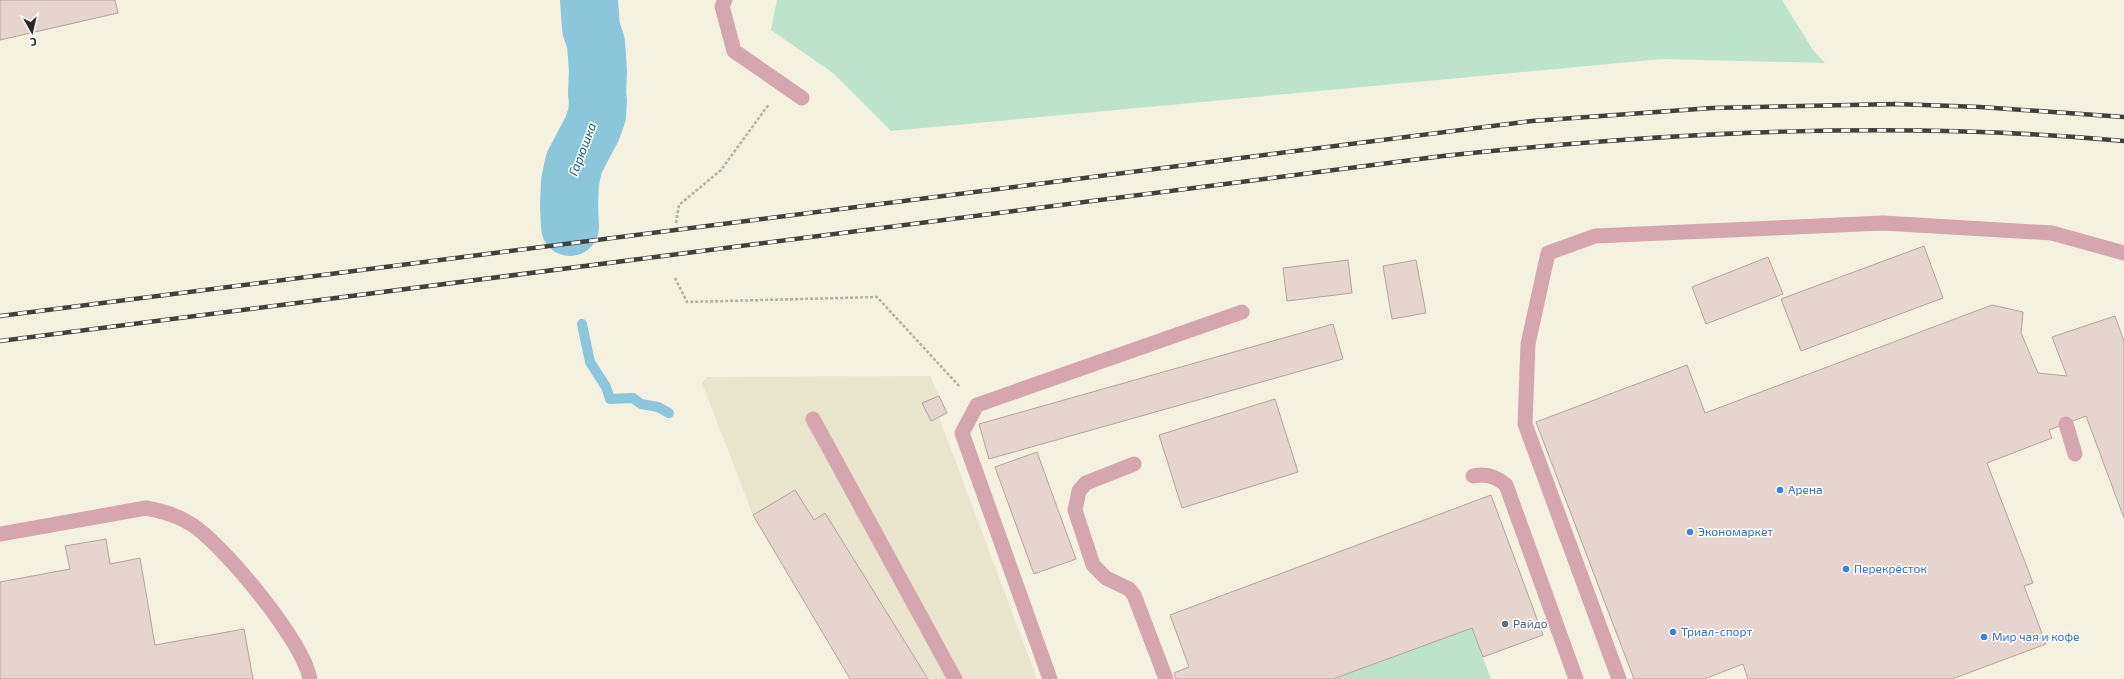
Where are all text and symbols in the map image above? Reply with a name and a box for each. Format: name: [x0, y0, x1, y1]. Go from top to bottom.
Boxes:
north arrow: [12, 12, 52, 52]
text: С: [29, 36, 38, 49]
water label: Гарюшка: [565, 120, 599, 178]
place label: Арена: [1788, 482, 1823, 496]
marker: Арена: [1775, 485, 1785, 495]
place label: Экономаркет: [1698, 524, 1773, 538]
marker: Экономаркет: [1685, 527, 1695, 537]
place label: Перекрёсток: [1854, 561, 1927, 575]
marker: Перекрёсток: [1841, 564, 1851, 574]
place label: Райдо: [1513, 616, 1548, 630]
marker: Райдо: [1500, 619, 1510, 629]
place label: Триал-спорт: [1681, 624, 1752, 638]
marker: Триал-спорт: [1668, 627, 1678, 637]
place label: Мир чая и кофе: [1992, 629, 2080, 643]
marker: Мир чая и кофе: [1979, 632, 1989, 642]

